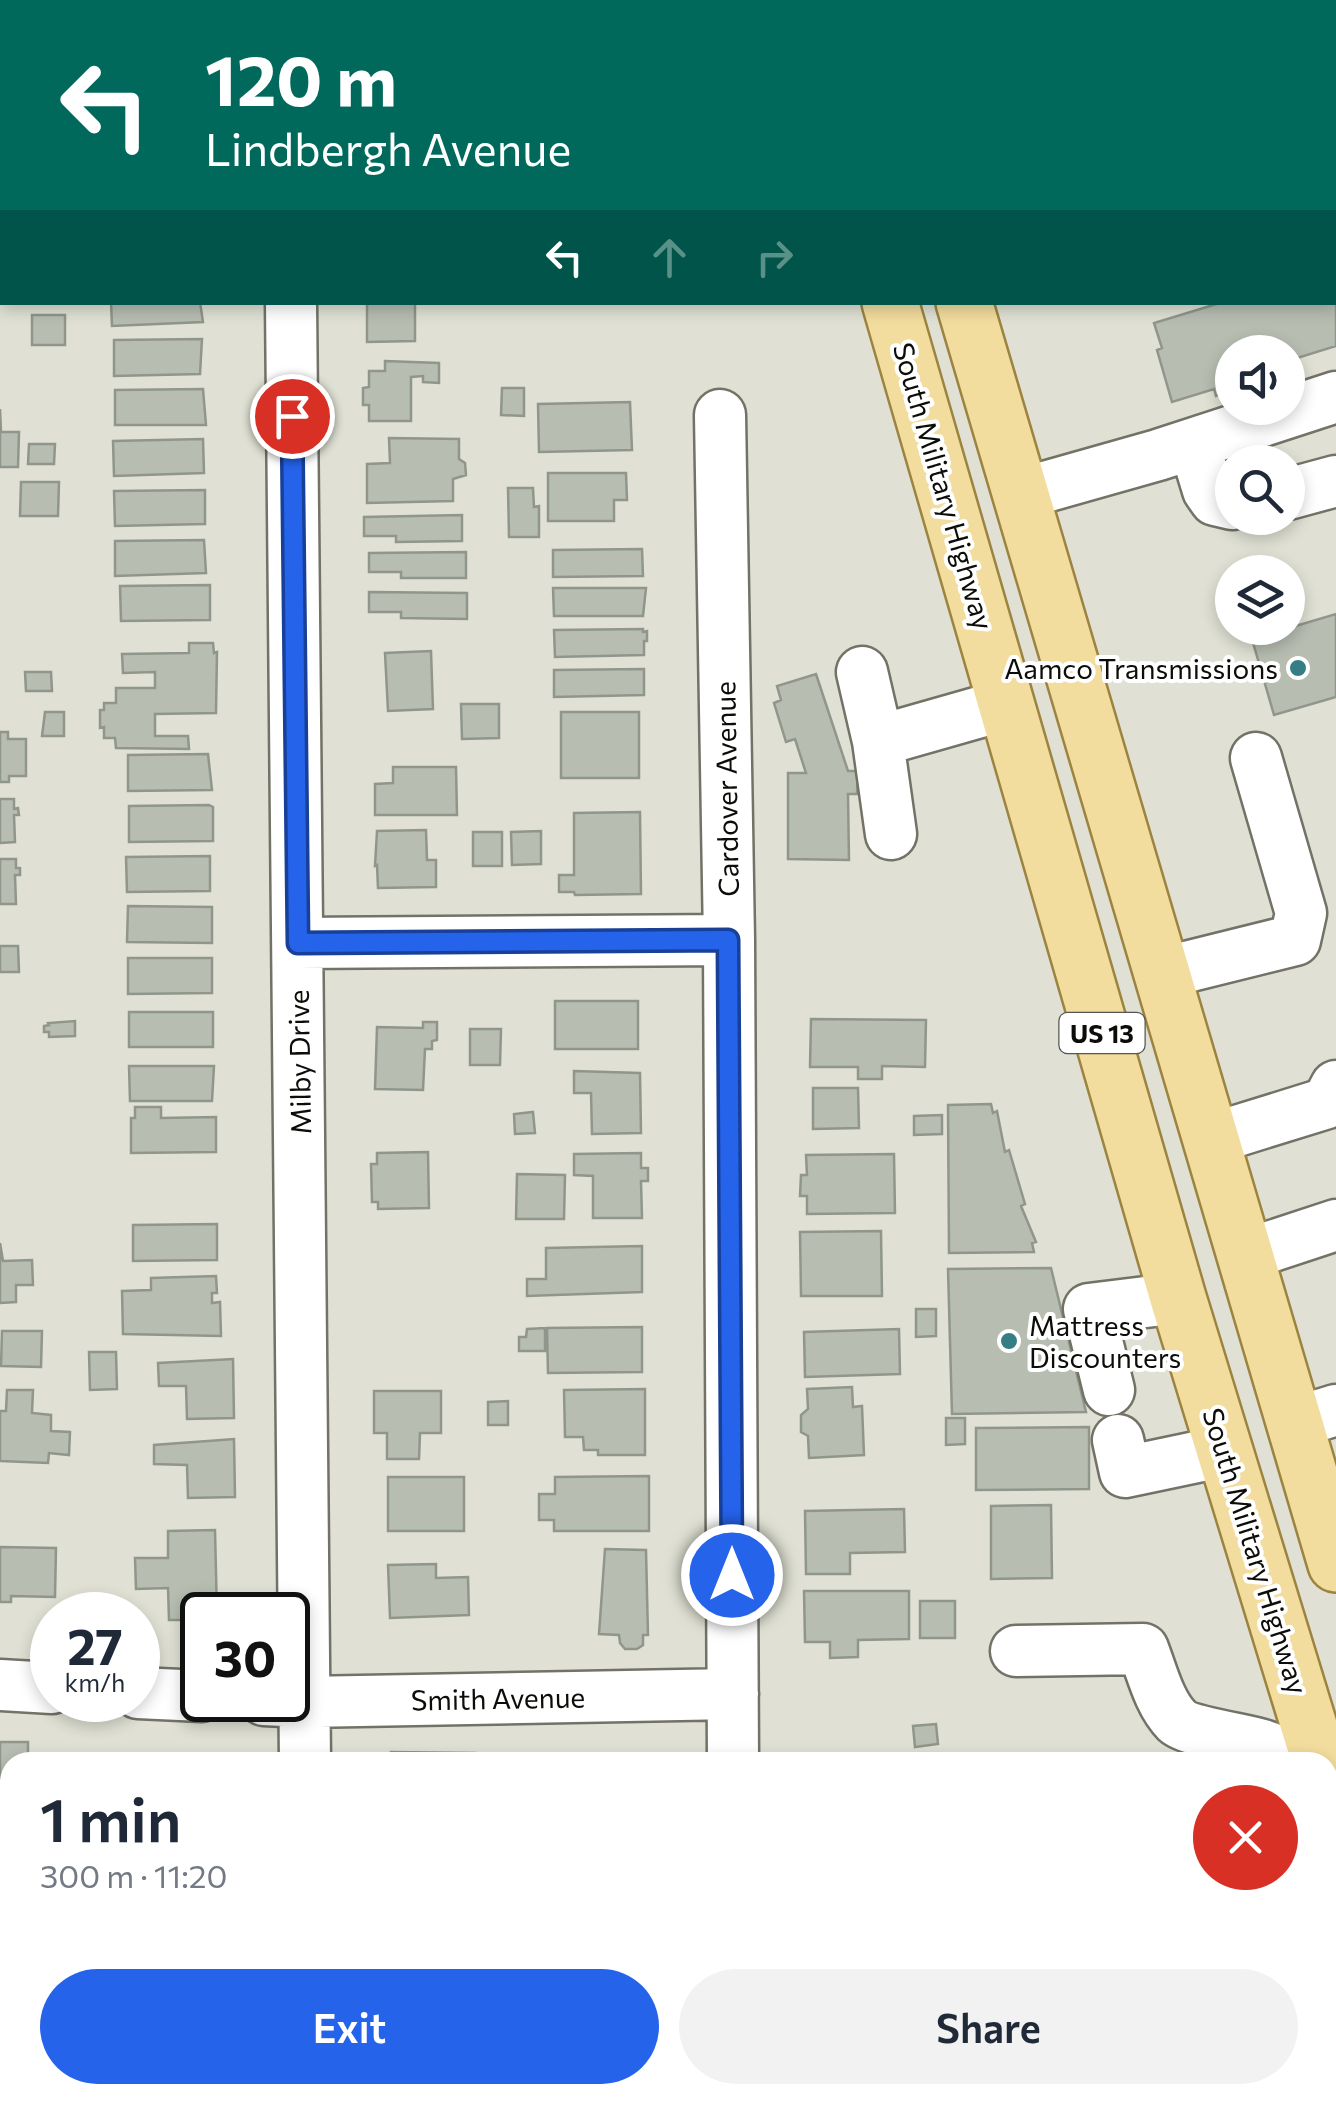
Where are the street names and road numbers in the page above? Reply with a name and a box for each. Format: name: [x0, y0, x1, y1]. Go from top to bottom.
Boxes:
street label: South Military Highway: [887, 338, 1001, 634]
street label: Cardover Avenue: [707, 681, 745, 897]
street label: Milby Drive: [281, 989, 317, 1135]
road number: US 13: [1060, 1013, 1144, 1053]
street label: South Military Highway: [1196, 1404, 1316, 1698]
street label: Smith Avenue: [411, 1679, 585, 1717]

